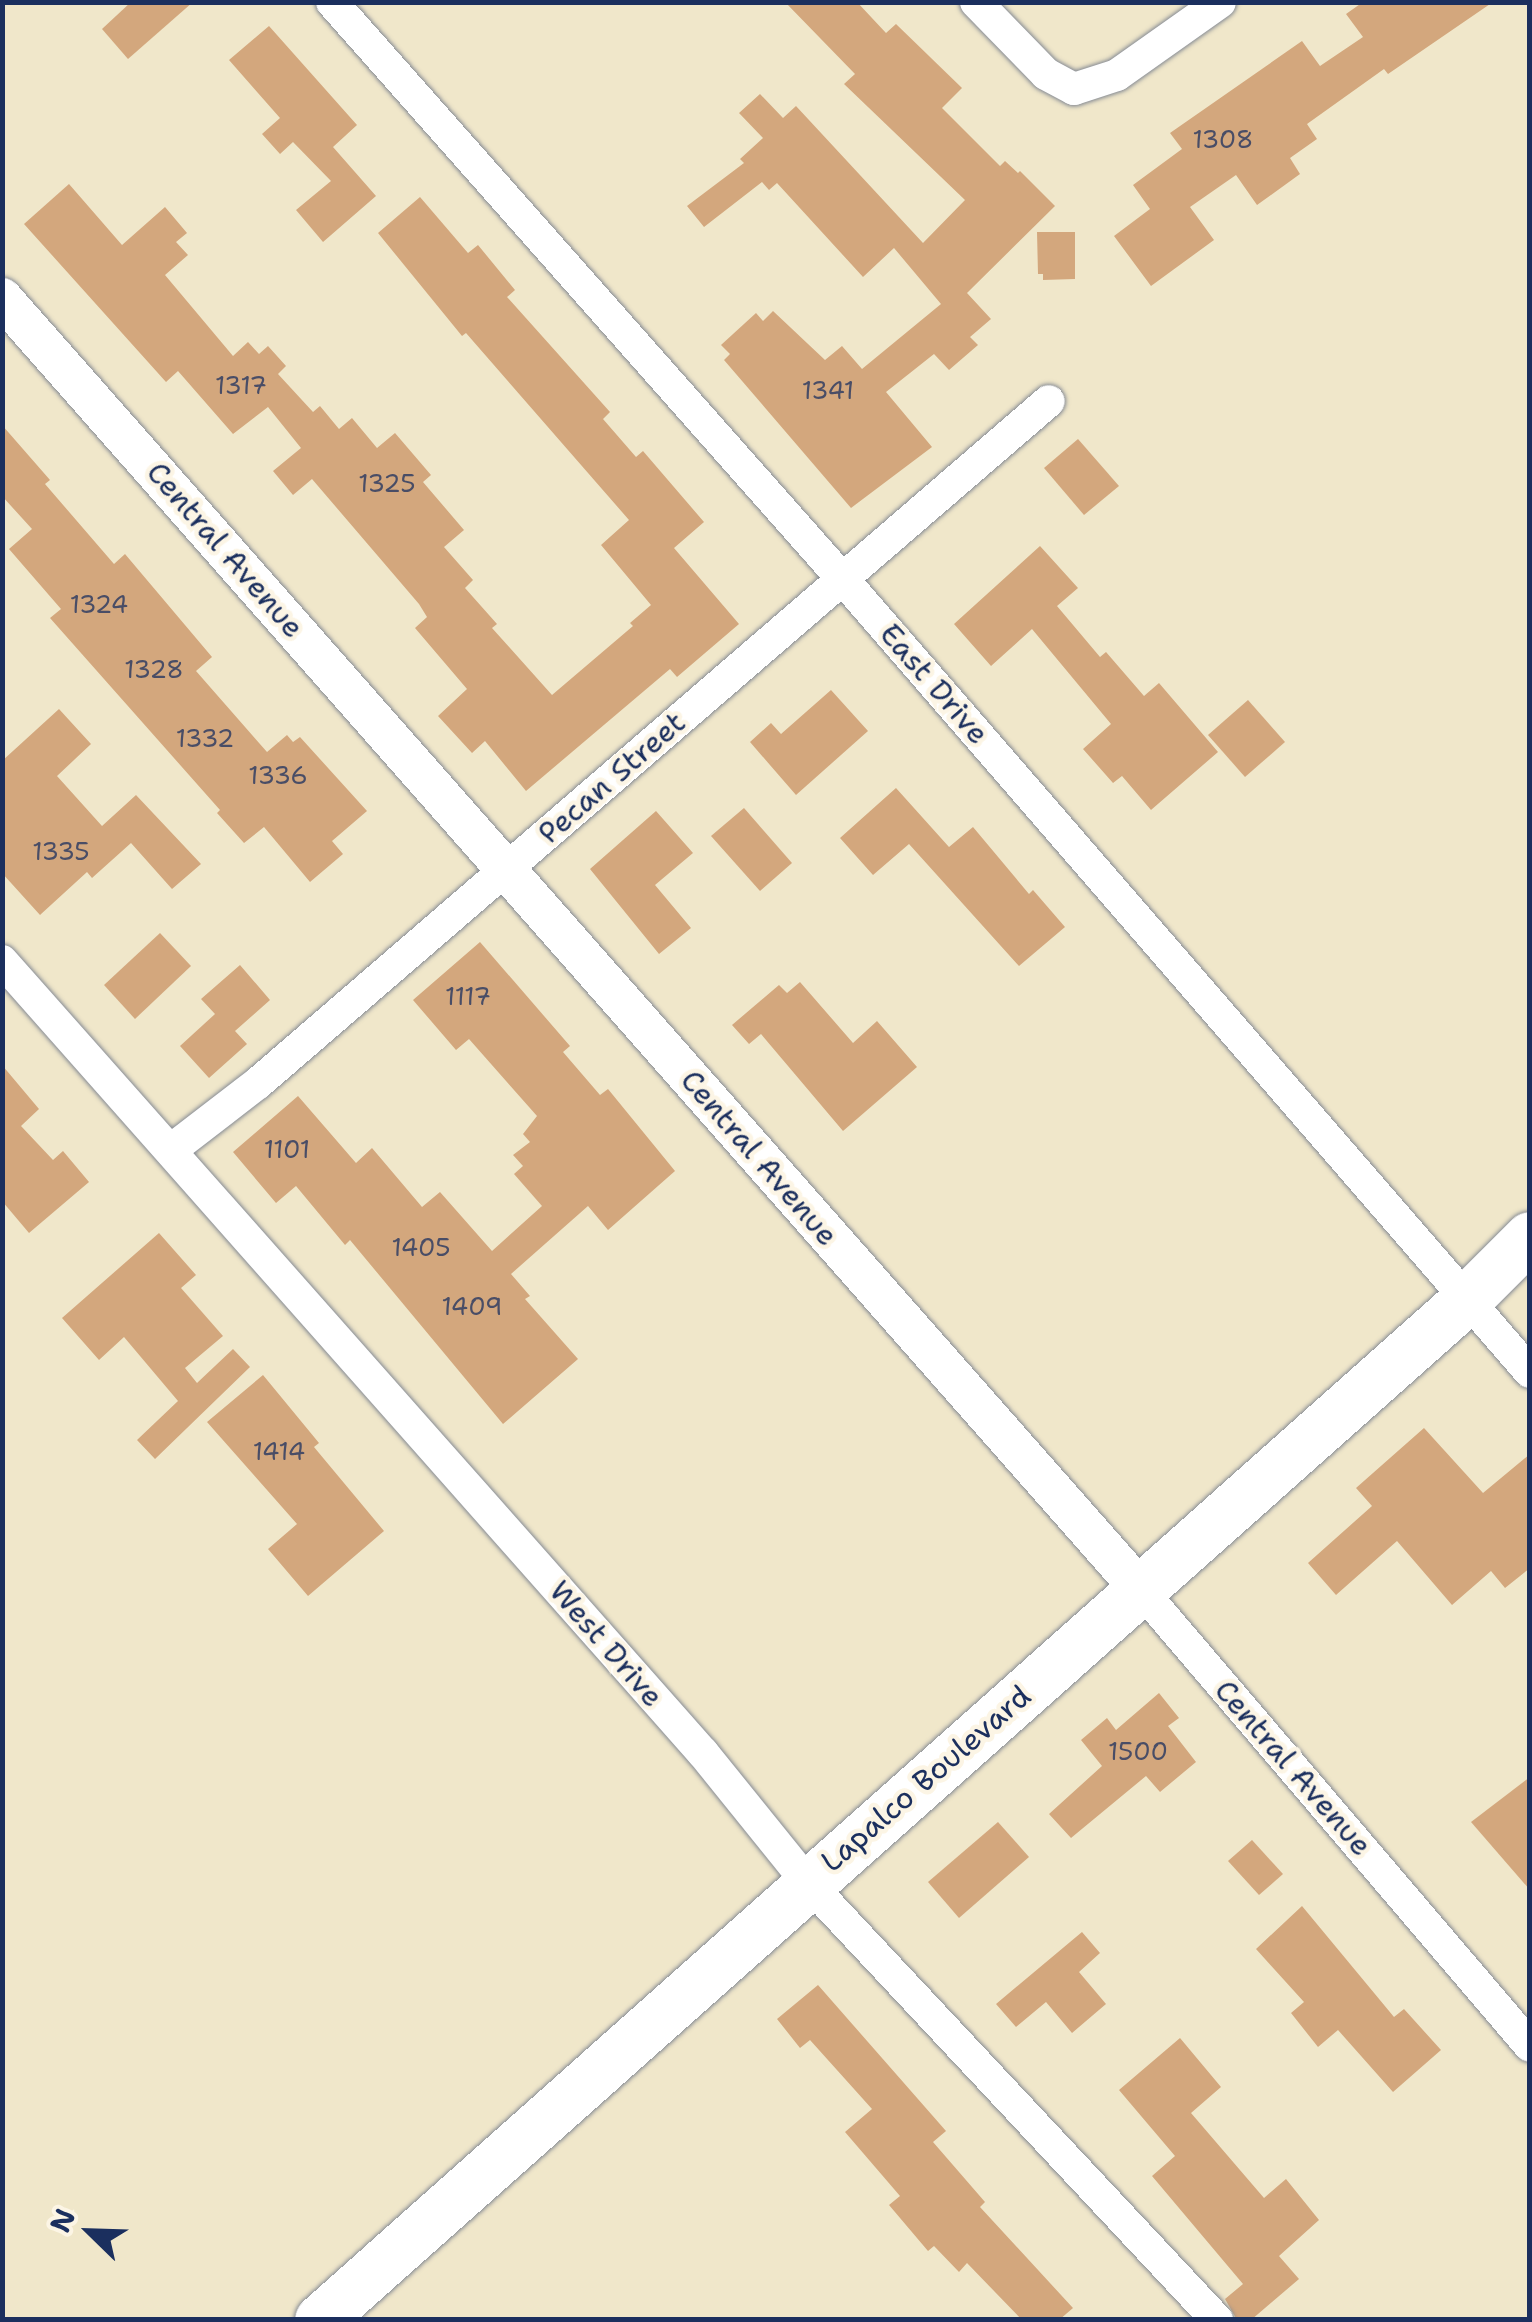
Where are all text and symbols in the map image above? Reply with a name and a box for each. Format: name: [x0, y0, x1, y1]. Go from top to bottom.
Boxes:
house number: 1308: [1193, 124, 1253, 154]
house number: 1317: [215, 370, 267, 400]
house number: 1341: [802, 375, 854, 405]
street label: Central Avenue: [139, 455, 311, 645]
house number: 1325: [358, 468, 416, 498]
house number: 1324: [70, 589, 128, 619]
street label: East Drive: [872, 616, 996, 752]
house number: 1328: [124, 654, 184, 684]
street label: Pecan Street: [531, 704, 693, 852]
house number: 1332: [176, 723, 234, 753]
house number: 1336: [248, 760, 308, 790]
house number: 1335: [32, 836, 90, 866]
house number: 1117: [445, 981, 491, 1011]
street label: Central Avenue: [673, 1063, 845, 1253]
house number: 1101: [264, 1134, 310, 1164]
house number: 1405: [391, 1232, 451, 1262]
house number: 1409: [442, 1291, 502, 1321]
house number: 1414: [253, 1436, 305, 1466]
street label: West Drive: [541, 1574, 671, 1714]
street label: Central Avenue: [1207, 1673, 1379, 1863]
street label: Lapalco Boulevard: [814, 1678, 1038, 1880]
house number: 1500: [1108, 1736, 1168, 1766]
north arrow: [40, 2182, 140, 2282]
text: N: [41, 2203, 84, 2238]

